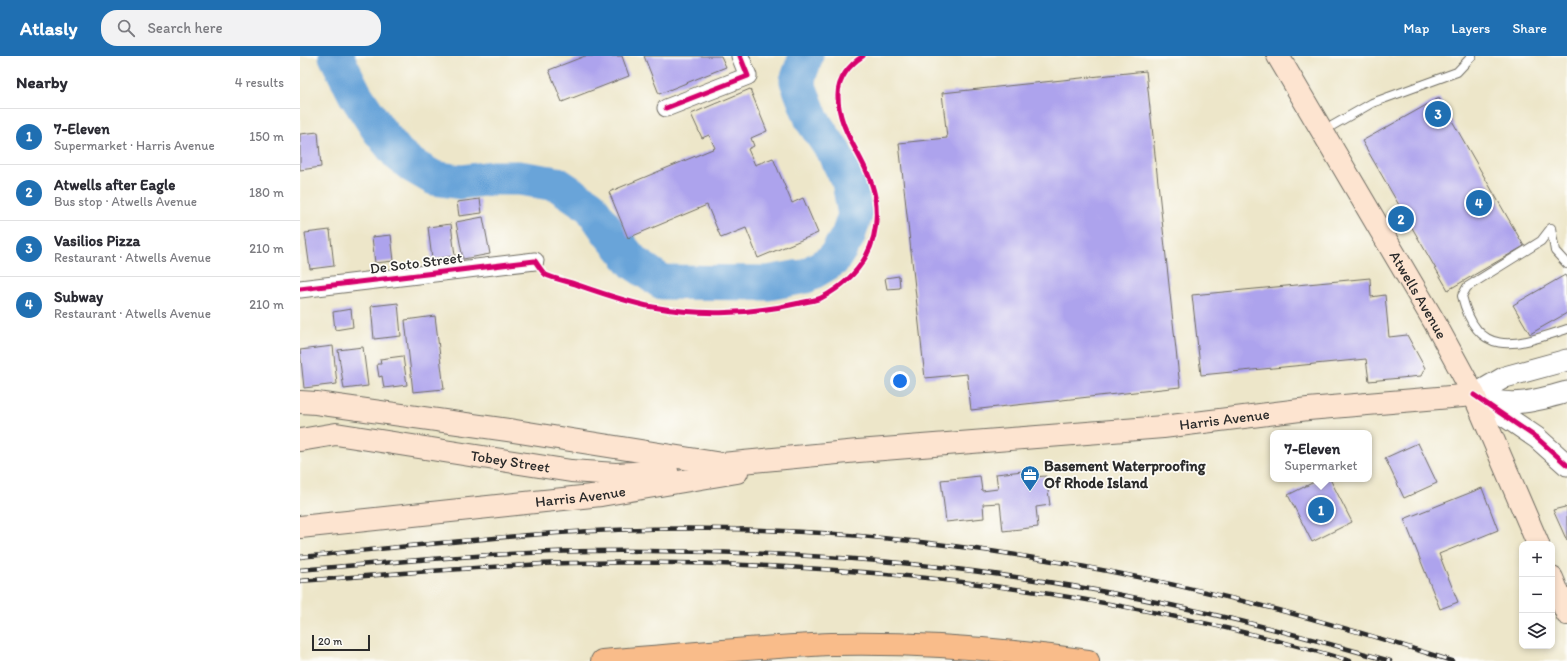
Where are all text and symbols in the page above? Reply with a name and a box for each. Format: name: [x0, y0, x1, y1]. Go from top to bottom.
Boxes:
search box: [101, 10, 381, 46]
text: Atlasly: [20, 17, 77, 40]
icon: search: [115, 17, 137, 39]
text: Search here: [147, 19, 223, 37]
text: Map: [1404, 20, 1429, 37]
text: Layers: [1451, 20, 1490, 37]
text: Share: [1512, 20, 1547, 37]
text: Nearby: [16, 72, 68, 92]
text: 4 results: [235, 75, 284, 90]
pin: 3: [1425, 99, 1451, 129]
text: 7-Eleven: [54, 120, 110, 138]
text: 1: [26, 129, 32, 144]
text: 150 m: [249, 129, 284, 144]
text: Supermarket · Harris Avenue: [54, 138, 215, 153]
text: Atwells after Eagle: [54, 176, 175, 194]
text: 2: [26, 185, 32, 200]
text: 180 m: [249, 185, 284, 200]
pin: 4: [1466, 188, 1492, 218]
text: Bus stop · Atwells Avenue: [54, 194, 197, 209]
pin: 2: [1388, 204, 1414, 234]
text: Vasilios Pizza: [54, 232, 140, 250]
text: 3: [25, 241, 33, 256]
text: 210 m: [249, 241, 284, 256]
street label: De Soto Street: [369, 248, 464, 278]
street label: Atwells Avenue: [1386, 248, 1451, 342]
text: Restaurant · Atwells Avenue: [54, 250, 211, 265]
text: Subway: [54, 288, 103, 306]
text: 4: [25, 297, 33, 312]
text: 210 m: [249, 297, 284, 312]
text: Restaurant · Atwells Avenue: [54, 306, 211, 321]
your location: [890, 371, 910, 391]
street label: Harris Avenue: [1178, 405, 1271, 434]
popup: [1270, 430, 1372, 482]
text: 7-Eleven: [1284, 440, 1340, 458]
street label: Tobey Street: [469, 446, 552, 477]
place label: Basement Waterproofing Of Rhode Island: [1044, 457, 1206, 492]
text: Supermarket: [1284, 458, 1358, 473]
office icon: Basement Waterproofing Of Rhode Island: [1019, 464, 1041, 492]
street label: Harris Avenue: [534, 482, 627, 511]
pin: 1: [1308, 495, 1334, 525]
map controls: [1519, 541, 1555, 649]
button: +: [1519, 541, 1555, 577]
button: −: [1519, 577, 1555, 613]
button: layers: [1519, 613, 1555, 649]
scale bar: [312, 633, 370, 652]
text: 20 m: [318, 635, 342, 648]

